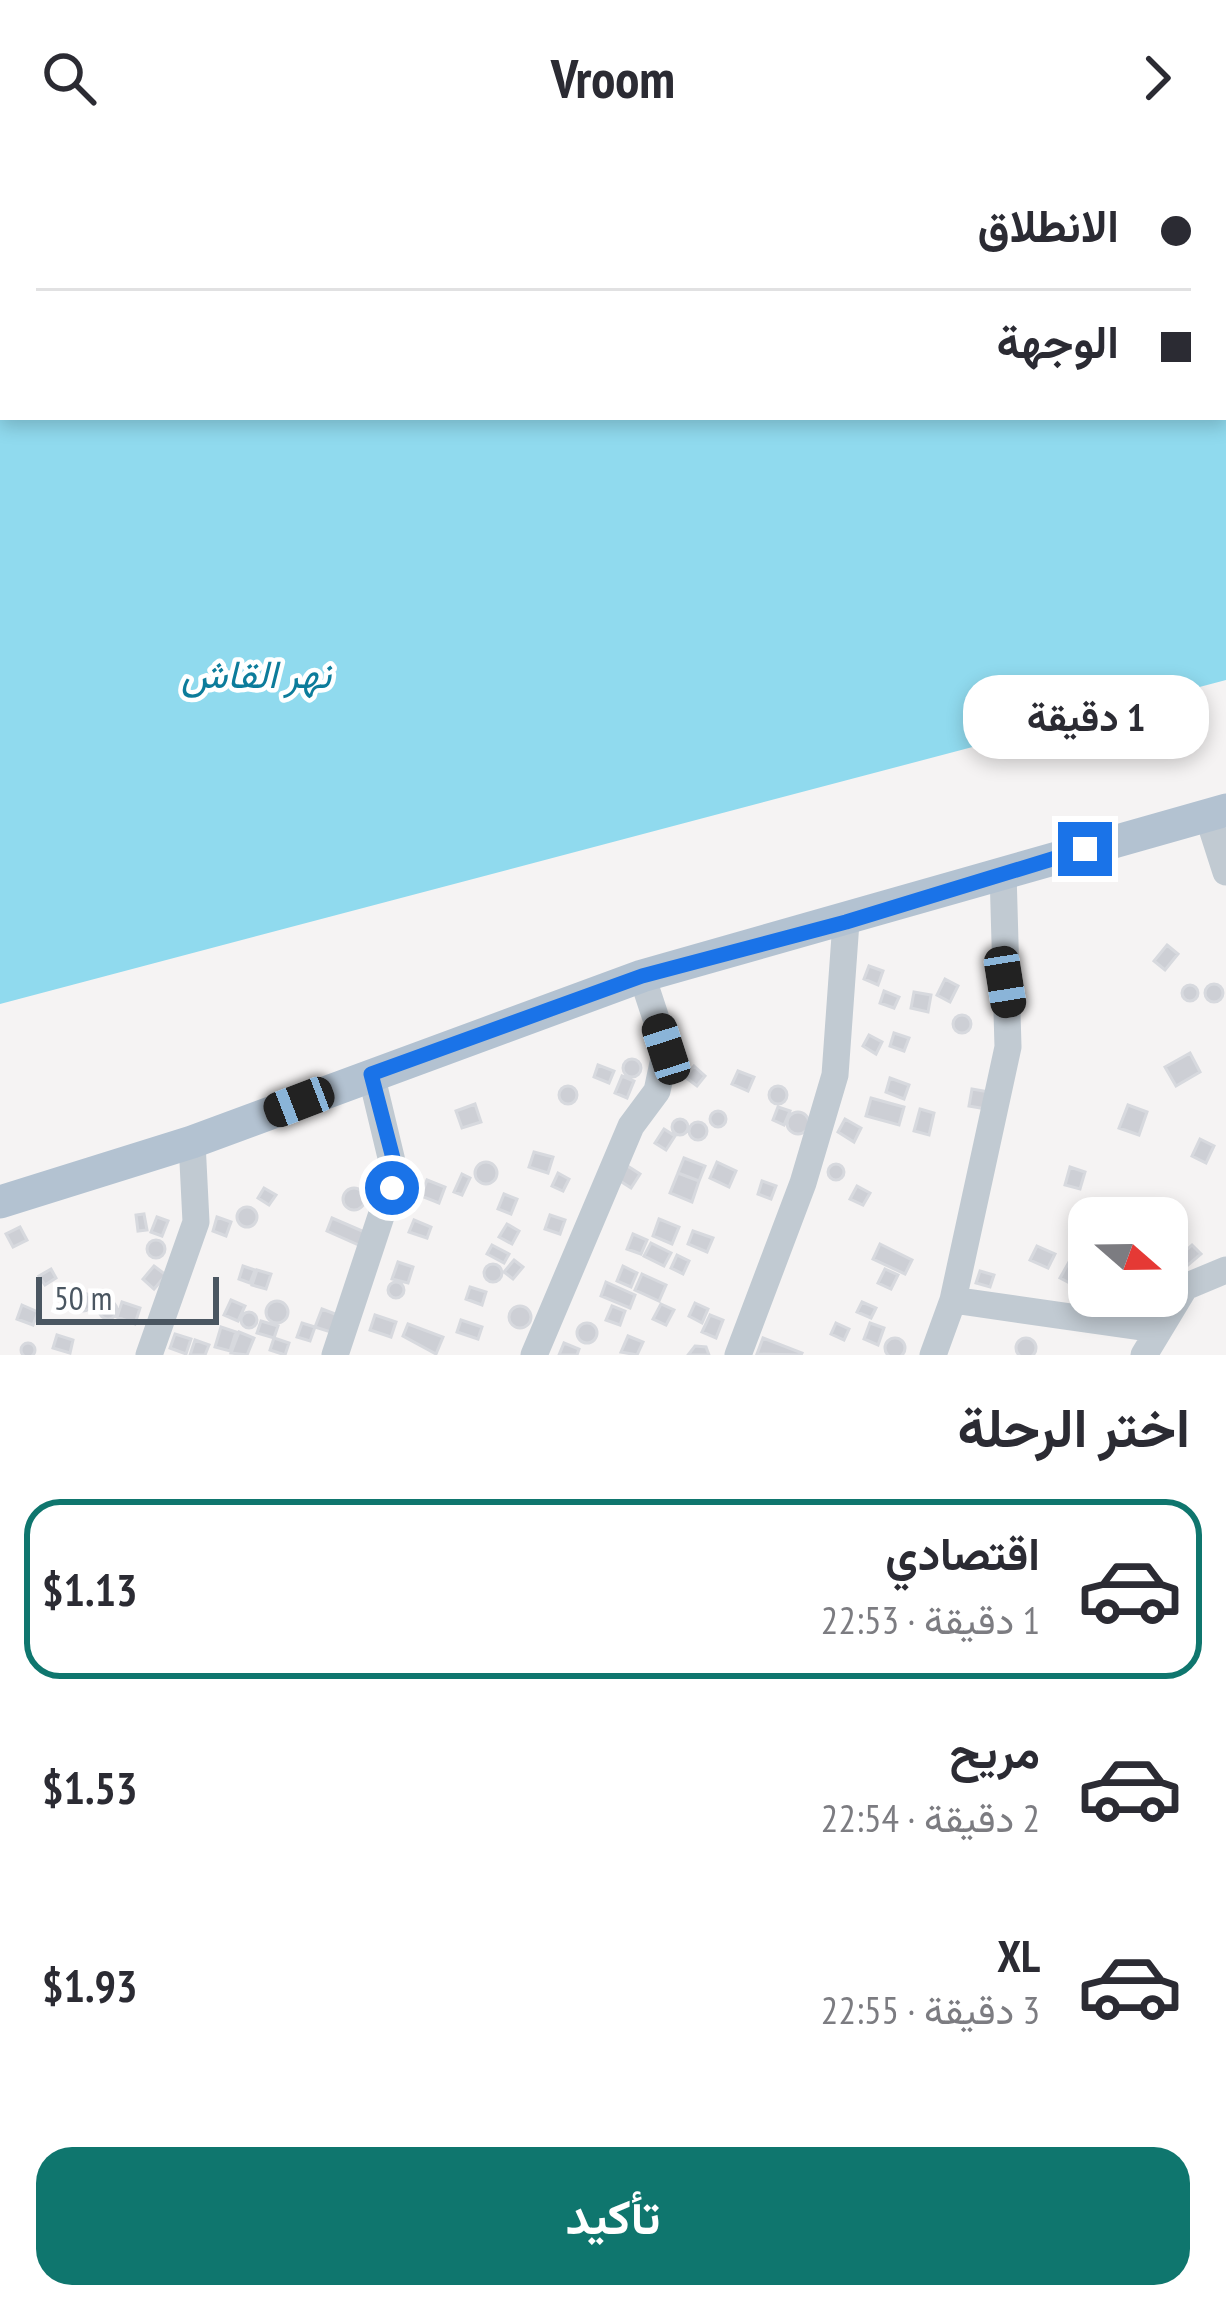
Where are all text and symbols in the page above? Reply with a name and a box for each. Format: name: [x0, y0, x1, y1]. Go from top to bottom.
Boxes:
text: Vroom: [551, 43, 675, 113]
icon: search: [36, 45, 102, 111]
icon: forward: [1124, 45, 1190, 111]
text: الانطلاق: [978, 196, 1119, 254]
text: الوجهة: [997, 312, 1119, 370]
water label: نهر القاش: [181, 648, 333, 699]
callout: 1 دقيقة: [962, 675, 1208, 759]
text: 1 دقيقة: [1027, 691, 1145, 742]
route end: [1058, 822, 1112, 876]
car: [982, 944, 1028, 1020]
car: [638, 1009, 694, 1089]
car: [259, 1072, 339, 1132]
route start: [365, 1161, 419, 1215]
north arrow: [1068, 1197, 1188, 1317]
map controls: [1068, 1197, 1188, 1317]
scale bar: [36, 1271, 219, 1324]
text: 50 m: [54, 1276, 112, 1319]
text: اختر الرحلة: [957, 1392, 1190, 1462]
text: اقتصادي: [885, 1524, 1040, 1582]
icon: car: [1076, 1535, 1184, 1643]
text: $1.13: [42, 1560, 138, 1618]
text: 1 دقيقة · 22:53: [821, 1594, 1040, 1645]
text: مريح: [949, 1722, 1040, 1780]
icon: car: [1076, 1733, 1184, 1841]
text: $1.53: [42, 1758, 138, 1816]
text: 2 دقيقة · 22:54: [821, 1792, 1040, 1843]
text: XL: [997, 1926, 1040, 1984]
icon: car: [1076, 1931, 1184, 2039]
text: $1.93: [42, 1956, 138, 2014]
text: 3 دقيقة · 22:55: [821, 1984, 1040, 2035]
button: تأكيد: [36, 2147, 1190, 2285]

